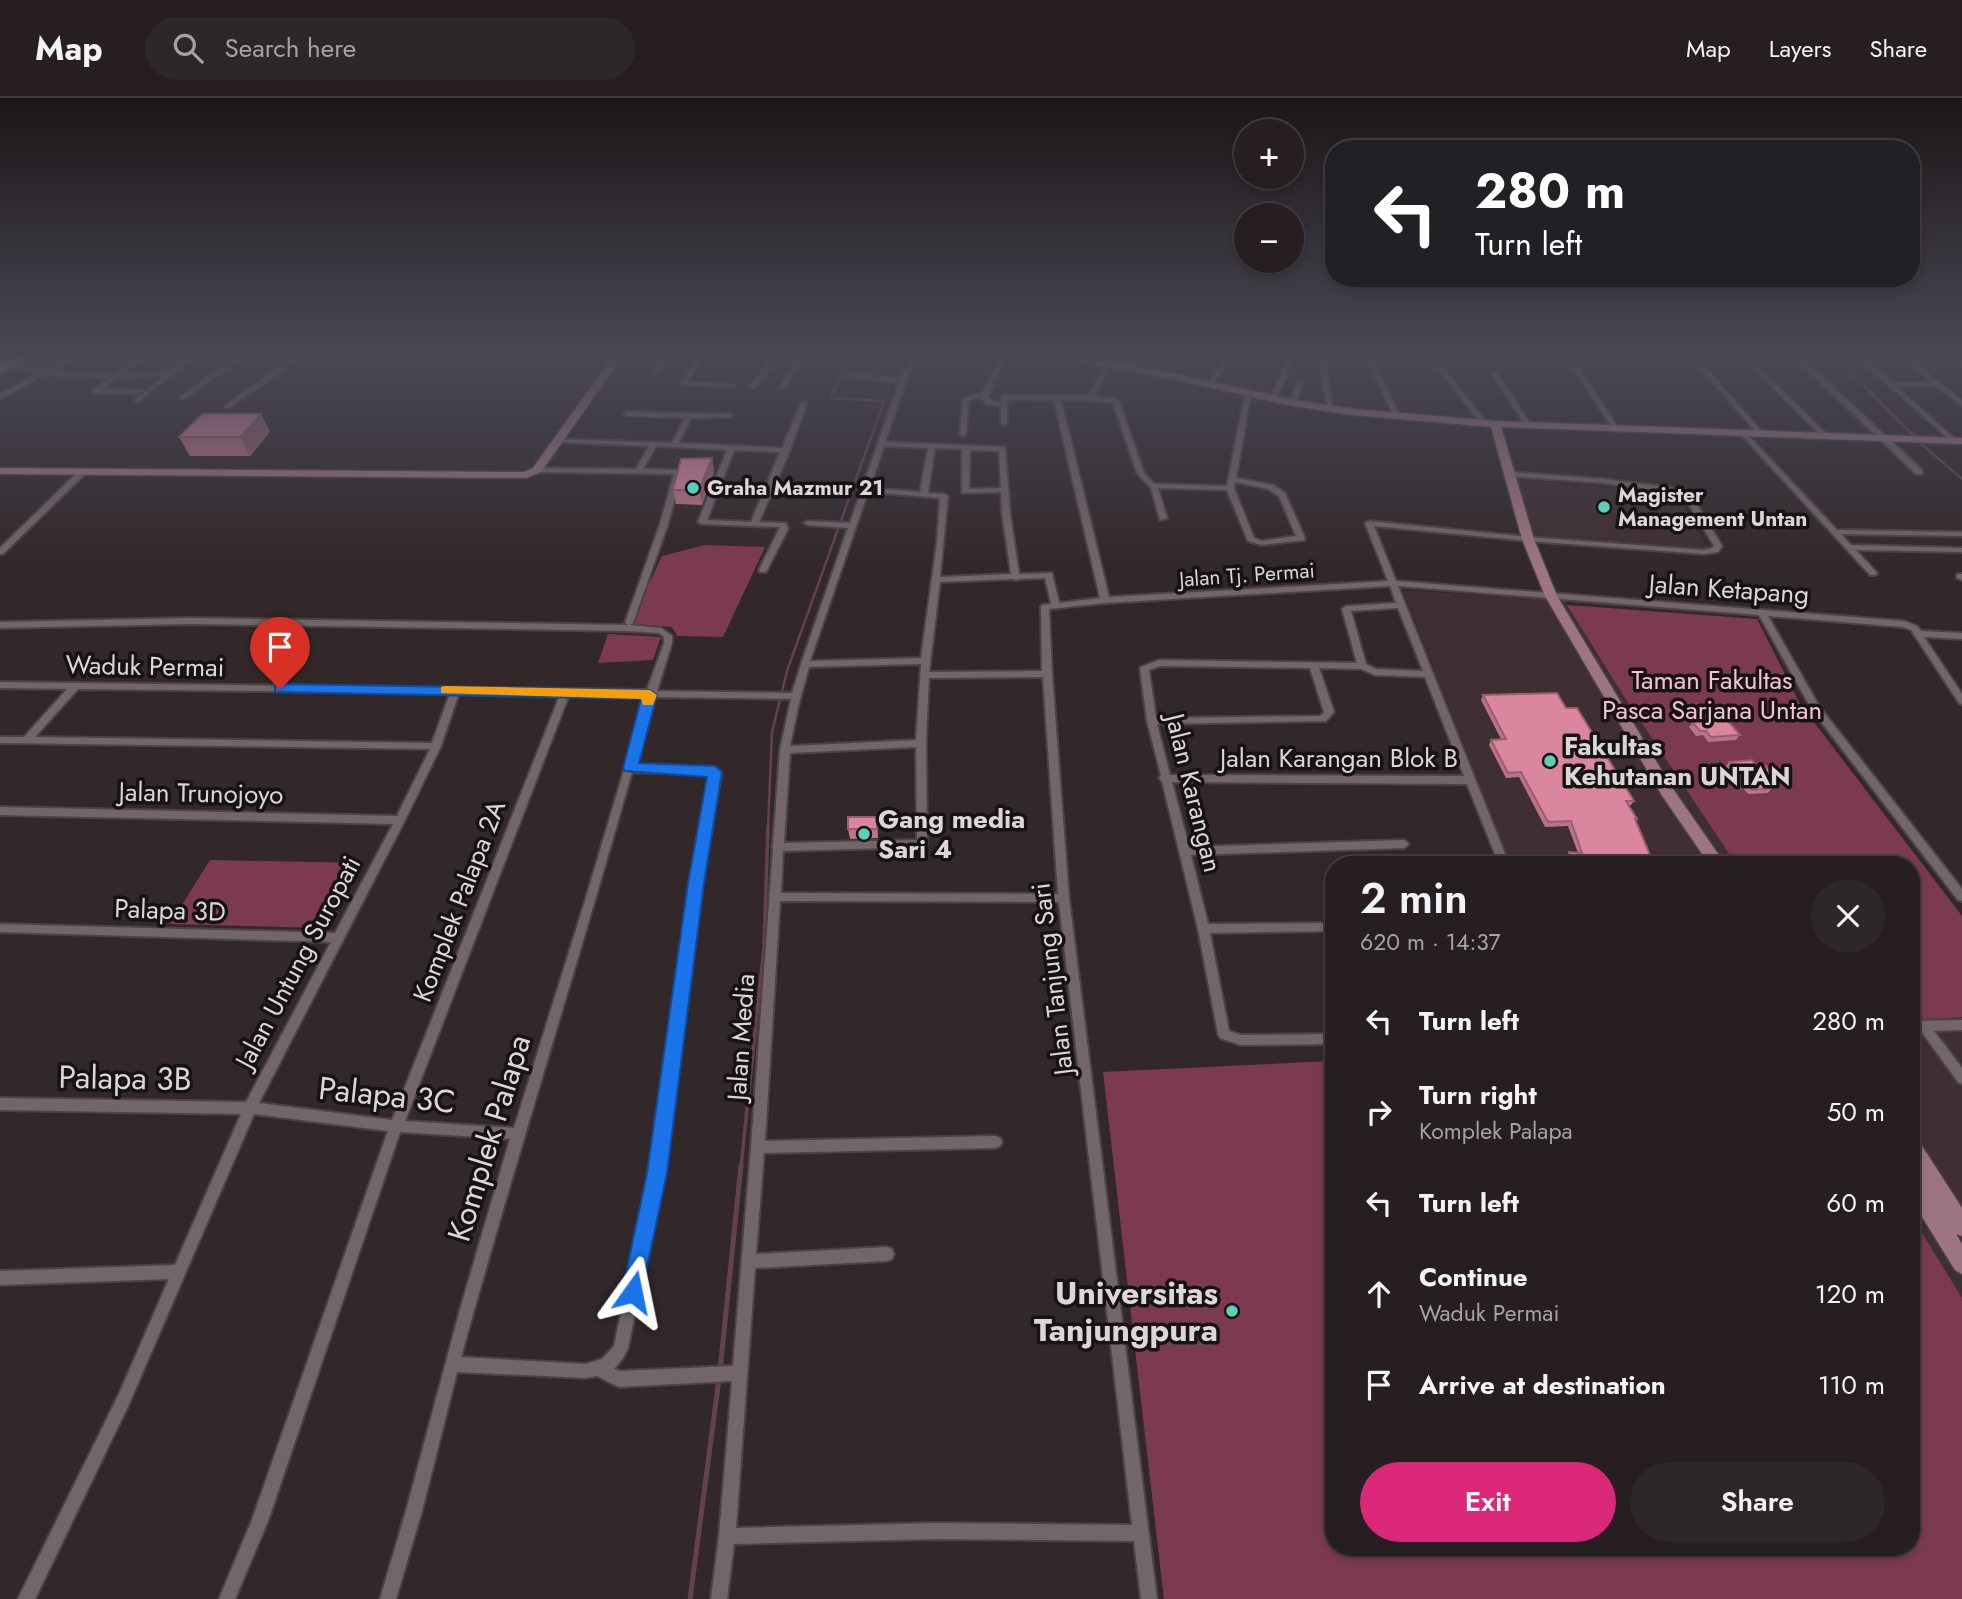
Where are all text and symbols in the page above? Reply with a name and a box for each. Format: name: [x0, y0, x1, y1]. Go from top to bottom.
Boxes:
search box: [145, 17, 635, 80]
text: Map: [35, 25, 103, 72]
icon: search: [169, 29, 207, 67]
text: Search here: [225, 29, 356, 67]
text: Map: [1686, 31, 1731, 66]
text: Layers: [1769, 31, 1831, 66]
text: Share: [1869, 31, 1927, 66]
map controls: [1234, 119, 1304, 273]
button: +: [1234, 119, 1304, 189]
text: 280 m: [1475, 156, 1625, 226]
icon: left: [1360, 168, 1451, 259]
button: −: [1234, 203, 1304, 273]
text: Turn left: [1475, 221, 1582, 267]
place label: Graha Mazmur 21: [707, 473, 883, 503]
marker: Graha Mazmur 21: [685, 480, 701, 496]
place label: Magister Management Untan: [1618, 480, 1807, 534]
marker: Magister Management Untan: [1596, 499, 1612, 515]
street label: Jalan Tj. Permai: [1175, 555, 1316, 595]
street label: Jalan Ketapang: [1645, 564, 1810, 614]
pin: [250, 617, 310, 689]
icon: arrive: [261, 628, 299, 666]
street label: Waduk Permai: [65, 646, 225, 686]
park label: Taman Fakultas Pasca Sarjana Untan: [1602, 661, 1822, 729]
street label: Jalan Karangan: [1155, 707, 1232, 876]
place label: Fakultas Kehutanan UNTAN: [1564, 727, 1791, 795]
street label: Jalan Karangan Blok B: [1217, 739, 1458, 777]
marker: Fakultas Kehutanan UNTAN: [1542, 753, 1558, 769]
street label: Jalan Trunojoyo: [115, 773, 284, 813]
street label: Komplek Palapa 2A: [403, 794, 515, 1007]
place label: Gang media Sari 4: [878, 800, 1025, 868]
marker: Gang media Sari 4: [856, 826, 872, 842]
street label: Jalan Untung Suropati: [224, 849, 370, 1078]
text: 2 min: [1360, 868, 1468, 929]
button: close: [1811, 879, 1885, 953]
street label: Jalan Tanjung Sari: [1021, 881, 1083, 1080]
street label: Palapa 3D: [114, 889, 226, 931]
text: 620 m · 14:37: [1360, 925, 1501, 959]
street label: Jalan Media: [717, 972, 764, 1105]
icon: left: [1360, 1002, 1398, 1040]
text: Turn left: [1419, 1002, 1519, 1040]
text: 280 m: [1812, 1002, 1885, 1040]
street label: Komplek Palapa: [436, 1029, 542, 1247]
street label: Palapa 3B: [58, 1054, 192, 1102]
street label: Palapa 3C: [316, 1065, 458, 1125]
text: Turn right: [1419, 1076, 1537, 1114]
icon: right: [1360, 1093, 1398, 1131]
text: 50 m: [1827, 1093, 1885, 1131]
text: Komplek Palapa: [1419, 1114, 1573, 1148]
icon: left: [1360, 1184, 1398, 1222]
text: Turn left: [1419, 1184, 1519, 1222]
text: 60 m: [1826, 1184, 1885, 1222]
position arrow: [596, 1255, 670, 1329]
text: Continue: [1419, 1258, 1528, 1296]
place label: Universitas Tanjungpura: [1034, 1270, 1218, 1353]
icon: ahead: [1360, 1275, 1398, 1313]
text: 120 m: [1815, 1275, 1885, 1313]
text: Waduk Permai: [1419, 1296, 1559, 1330]
marker: Universitas Tanjungpura: [1224, 1303, 1240, 1319]
icon: arrive: [1360, 1366, 1398, 1404]
text: Arrive at destination: [1419, 1366, 1666, 1404]
text: 110 m: [1818, 1366, 1885, 1404]
button: Exit: [1360, 1462, 1616, 1542]
button: Share: [1630, 1462, 1885, 1542]

